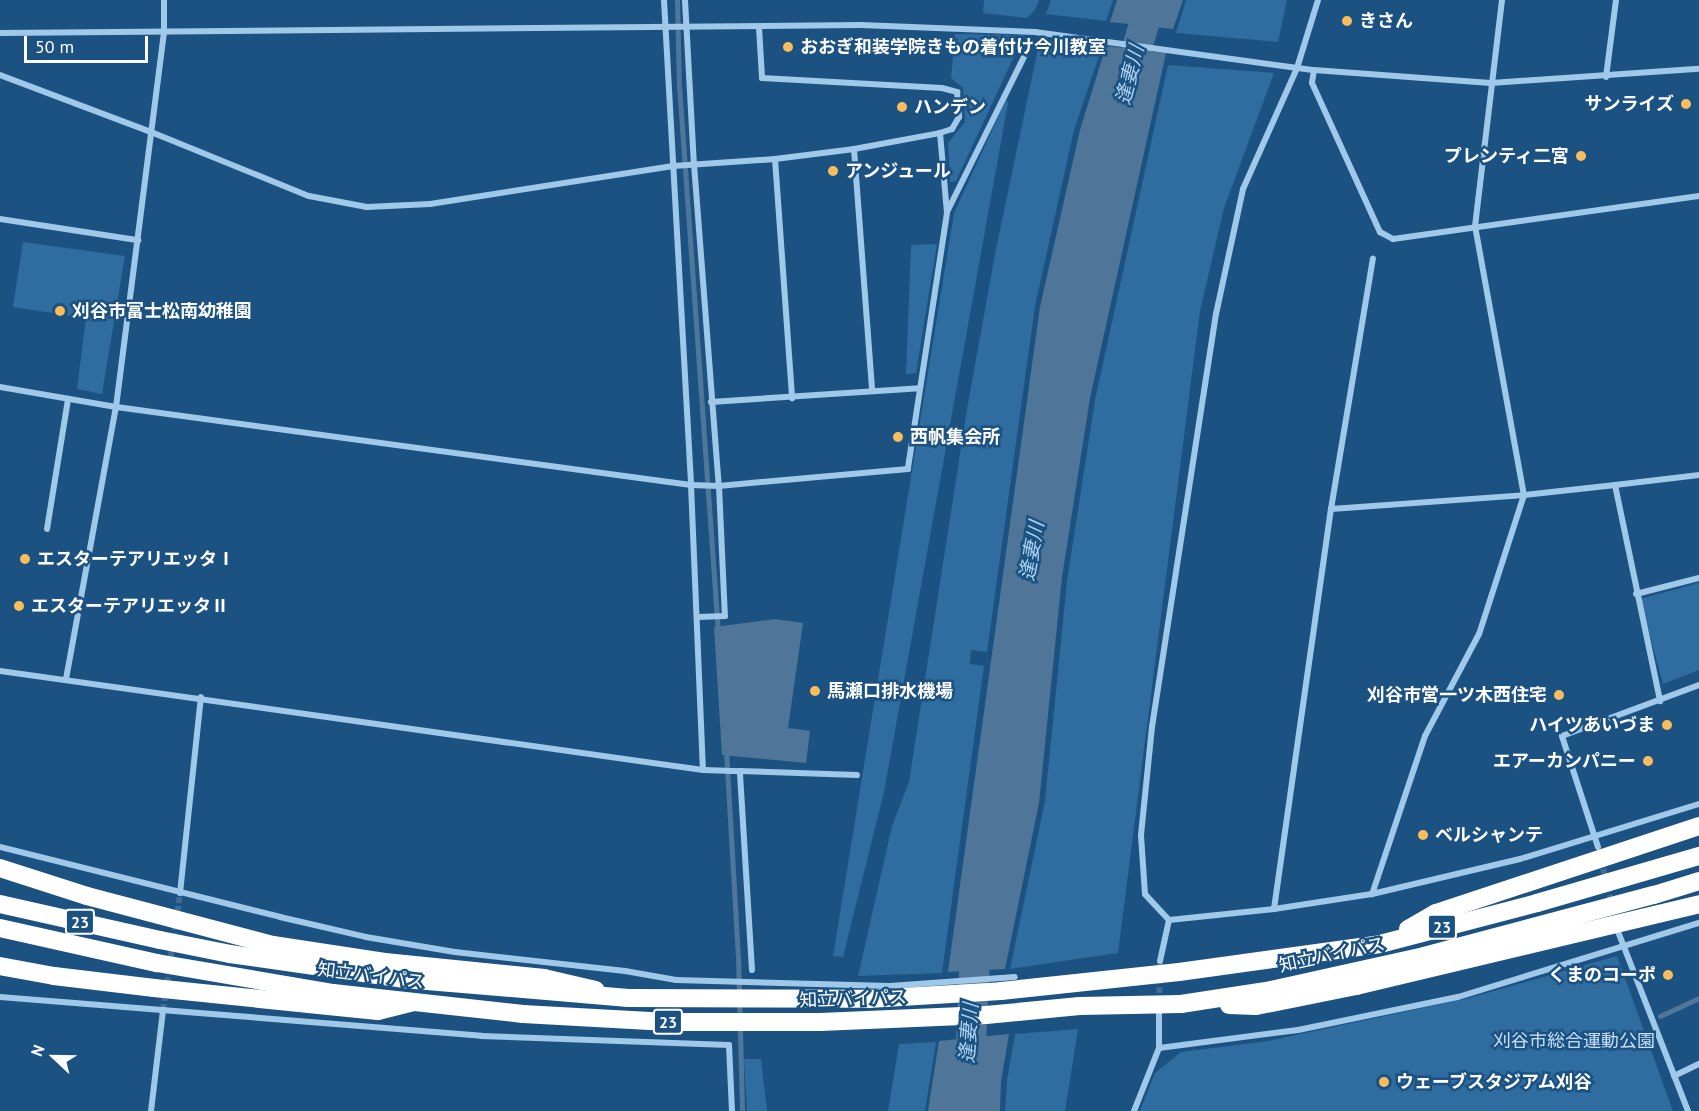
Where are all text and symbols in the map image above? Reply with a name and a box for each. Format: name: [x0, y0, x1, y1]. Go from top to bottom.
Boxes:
place label: きさん: [1359, 10, 1413, 32]
marker: きさん: [1340, 14, 1354, 28]
scale bar: [27, 24, 152, 62]
text: 50 m: [35, 35, 74, 58]
place label: おおぎ和装学院きもの着付け今川教室: [800, 36, 1106, 58]
marker: おおぎ和装学院きもの着付け今川教室: [781, 40, 795, 54]
water label: 逢妻川: [1111, 43, 1149, 107]
place label: サンライズ: [1584, 93, 1674, 115]
place label: ハンデン: [914, 96, 986, 118]
marker: サンライズ: [1679, 97, 1693, 111]
marker: ハンデン: [895, 100, 909, 114]
place label: プレンティ二宮: [1443, 145, 1569, 167]
marker: プレンティ二宮: [1574, 149, 1588, 163]
place label: アンジュール: [845, 160, 953, 182]
marker: アンジュール: [826, 164, 840, 178]
place label: 刈谷市富士松南幼稚園: [72, 300, 252, 322]
marker: 刈谷市富士松南幼稚園: [53, 304, 67, 318]
place label: 西帆集会所: [910, 426, 1000, 448]
marker: 西帆集会所: [891, 430, 905, 444]
water label: 逢妻川: [1015, 519, 1049, 583]
place label: エスターテアリエッタⅠ: [37, 548, 235, 570]
marker: エスターテアリエッタⅠ: [18, 552, 32, 566]
place label: エスターテアリエッタⅡ: [31, 595, 229, 617]
marker: エスターテアリエッタⅡ: [12, 599, 26, 613]
place label: 馬瀬口排水機場: [827, 680, 953, 702]
marker: 馬瀬口排水機場: [808, 684, 822, 698]
place label: 刈谷市営一ツ木西住宅: [1367, 684, 1547, 706]
marker: 刈谷市営一ツ木西住宅: [1552, 688, 1566, 702]
place label: ハイツあいづま: [1529, 714, 1655, 736]
marker: ハイツあいづま: [1660, 718, 1674, 732]
place label: エアーカンパニー: [1493, 750, 1636, 772]
marker: エアーカンパニー: [1641, 754, 1655, 768]
place label: ベルシャンテ: [1435, 824, 1543, 846]
marker: ベルシャンテ: [1416, 828, 1430, 842]
road number: 23: [64, 909, 97, 935]
road number: 23: [1426, 914, 1458, 940]
street label: 知立バイパス: [1277, 933, 1387, 977]
street label: 知立バイパス: [316, 959, 426, 993]
place label: くまのコーポ: [1548, 964, 1656, 986]
marker: くまのコーポ: [1661, 968, 1675, 982]
street label: 知立バイパス: [799, 986, 907, 1012]
water label: 逢妻川: [955, 1002, 983, 1064]
road number: 23: [652, 1009, 684, 1035]
north arrow: [24, 1027, 84, 1087]
park label: 刈谷市総合運動公園: [1493, 1030, 1655, 1052]
text: N: [26, 1042, 49, 1059]
place label: ウェーブスタジアム刈谷: [1396, 1071, 1594, 1093]
marker: ウェーブスタジアム刈谷: [1377, 1075, 1391, 1089]

